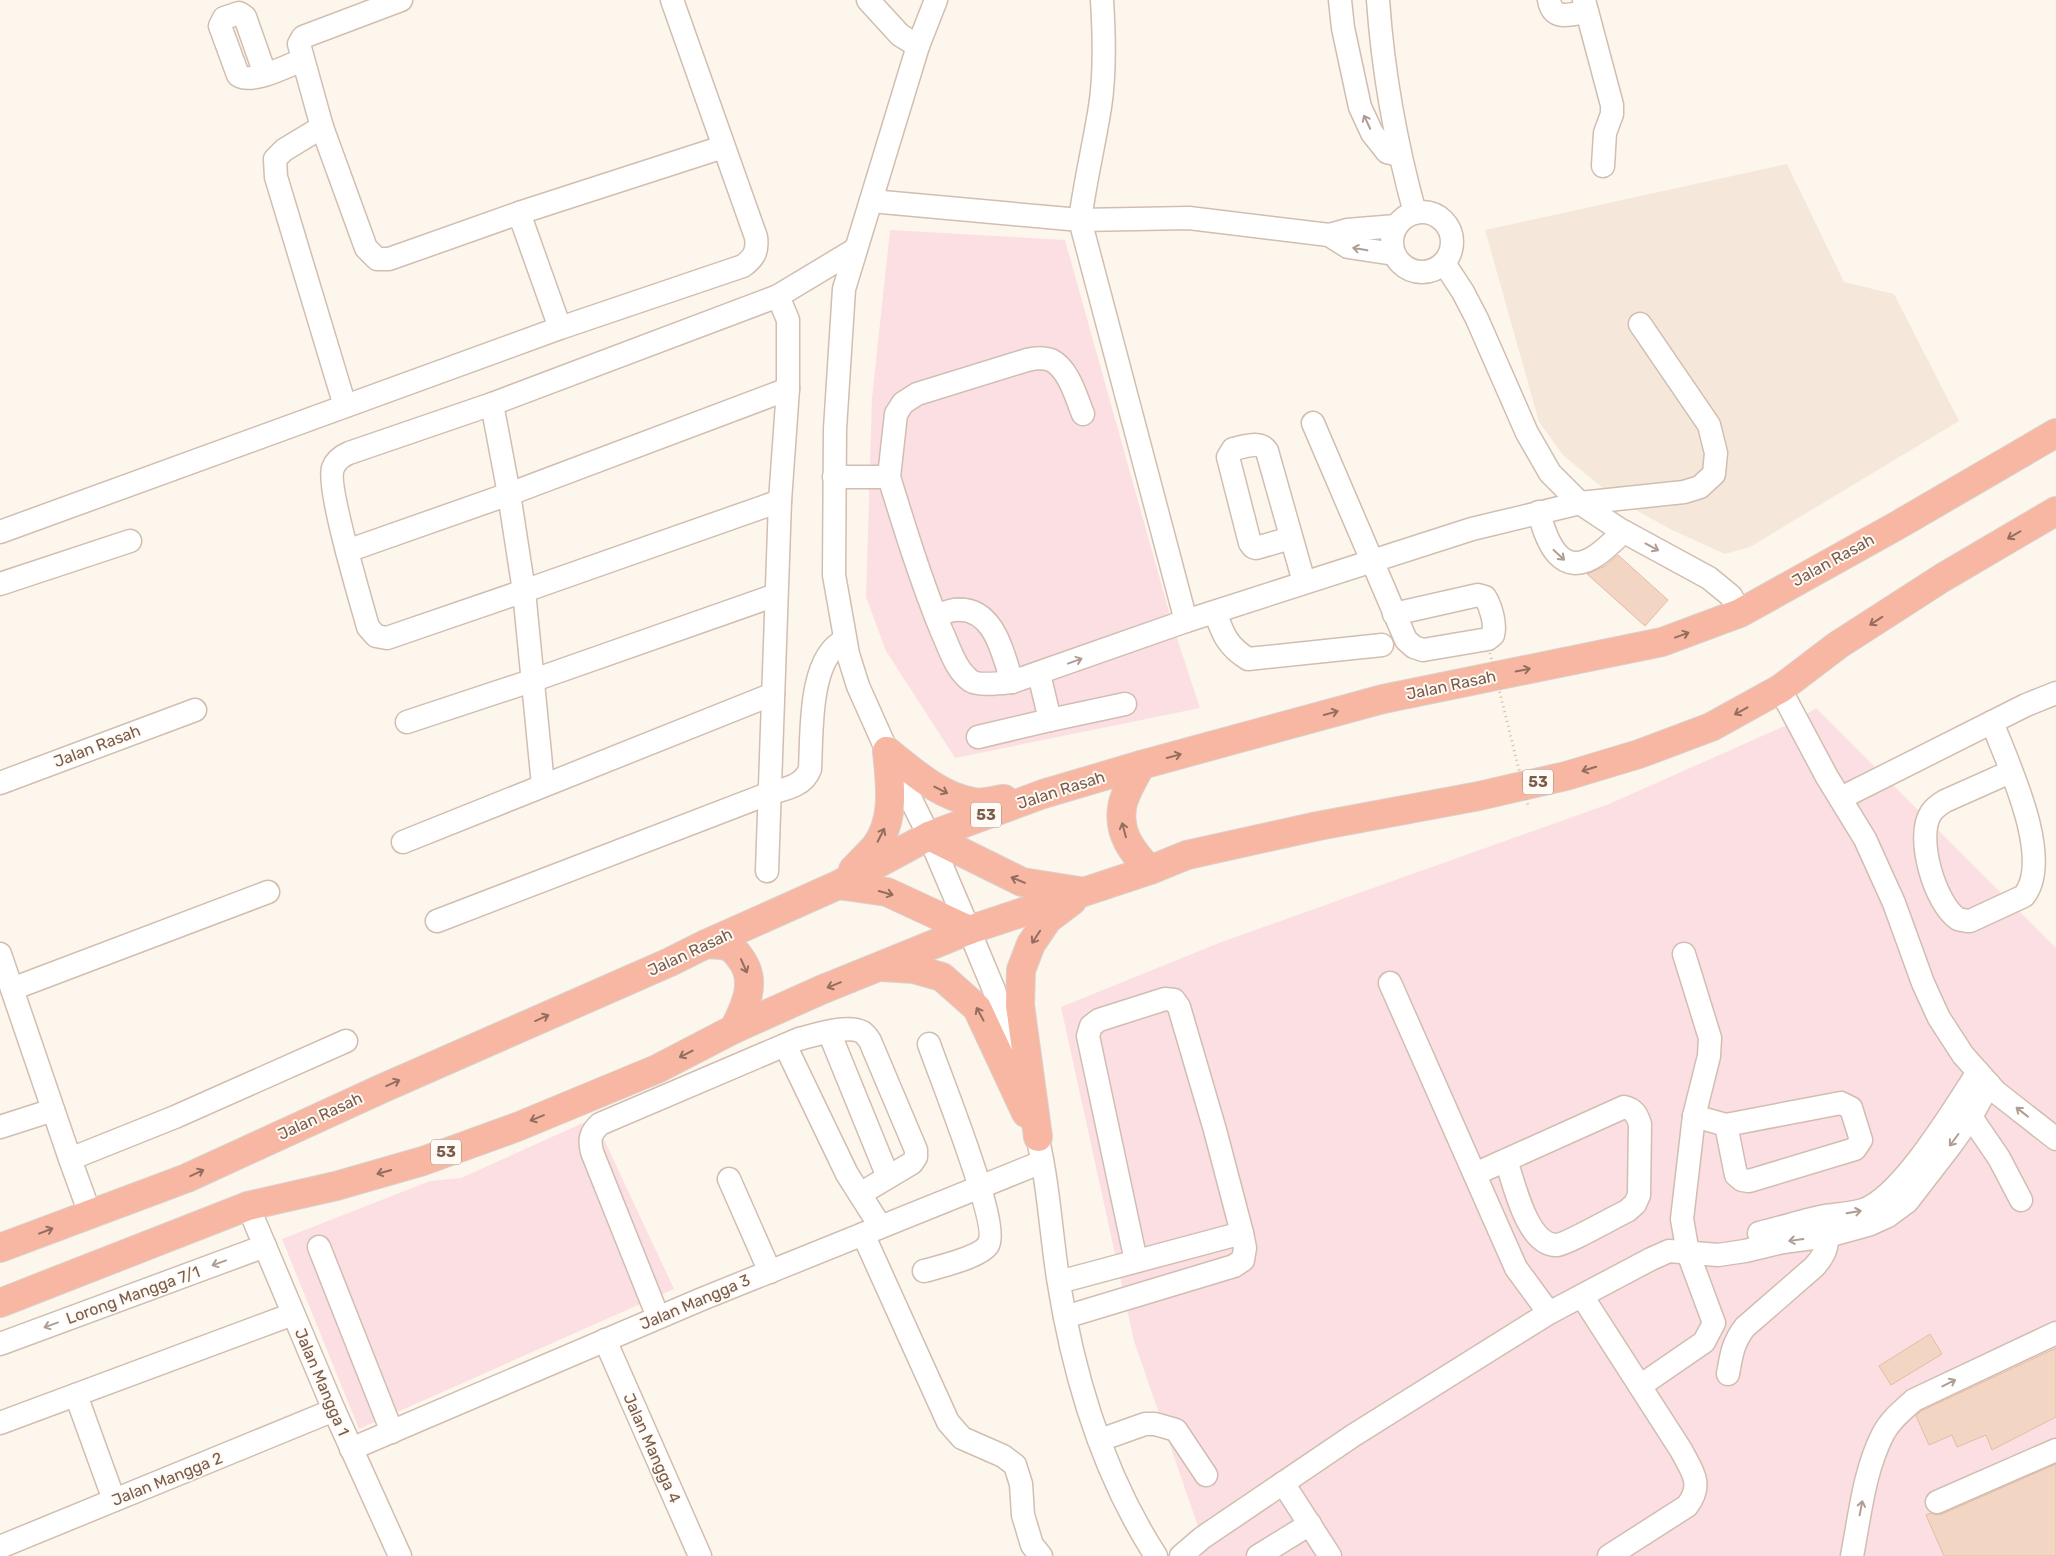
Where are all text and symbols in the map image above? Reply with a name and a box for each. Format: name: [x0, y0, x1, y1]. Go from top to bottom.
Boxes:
one-way arrow: [1362, 115, 1372, 130]
one-way arrow: [1353, 243, 1369, 253]
street label: Jalan Rasah: [1788, 530, 1878, 590]
one-way arrow: [2007, 530, 2021, 540]
one-way arrow: [1644, 542, 1658, 552]
one-way arrow: [1553, 549, 1566, 561]
one-way arrow: [1869, 616, 1883, 626]
one-way arrow: [1673, 630, 1689, 639]
one-way arrow: [1066, 656, 1082, 665]
one-way arrow: [1515, 665, 1531, 674]
street label: Jalan Rasah: [1404, 666, 1498, 704]
one-way arrow: [1734, 706, 1748, 716]
one-way arrow: [1322, 708, 1338, 717]
street label: Jalan Rasah: [51, 721, 143, 771]
one-way arrow: [1165, 751, 1181, 760]
one-way arrow: [1582, 764, 1598, 774]
street label: Jalan Rasah: [1015, 767, 1107, 813]
road number: 53: [1523, 770, 1553, 794]
one-way arrow: [933, 785, 948, 795]
road number: 53: [971, 802, 1001, 828]
one-way arrow: [1119, 823, 1128, 839]
one-way arrow: [876, 828, 886, 843]
one-way arrow: [1011, 874, 1026, 884]
one-way arrow: [877, 889, 893, 899]
street label: Jalan Rasah: [645, 924, 735, 980]
one-way arrow: [1030, 930, 1040, 944]
one-way arrow: [740, 958, 750, 973]
one-way arrow: [826, 981, 842, 990]
one-way arrow: [974, 1008, 984, 1022]
one-way arrow: [534, 1013, 549, 1023]
one-way arrow: [679, 1049, 694, 1059]
one-way arrow: [385, 1078, 400, 1088]
street label: Jalan Rasah: [275, 1088, 365, 1144]
one-way arrow: [2016, 1107, 2029, 1118]
one-way arrow: [530, 1114, 545, 1124]
one-way arrow: [1949, 1133, 1960, 1146]
road number: 53: [431, 1140, 461, 1164]
one-way arrow: [190, 1167, 205, 1177]
one-way arrow: [377, 1168, 393, 1178]
one-way arrow: [1846, 1206, 1862, 1216]
one-way arrow: [38, 1225, 53, 1234]
one-way arrow: [1788, 1236, 1804, 1246]
one-way arrow: [212, 1259, 228, 1268]
street label: Lorong Mangga 7/1: [63, 1262, 203, 1328]
street label: Jalan Mangga 3: [637, 1270, 753, 1334]
one-way arrow: [43, 1321, 59, 1330]
street label: Jalan Mangga 1: [291, 1325, 353, 1439]
one-way arrow: [1941, 1378, 1956, 1388]
street label: Jalan Mangga 4: [619, 1390, 685, 1506]
street label: Jalan Mangga 2: [109, 1448, 225, 1510]
one-way arrow: [1857, 1500, 1867, 1516]

